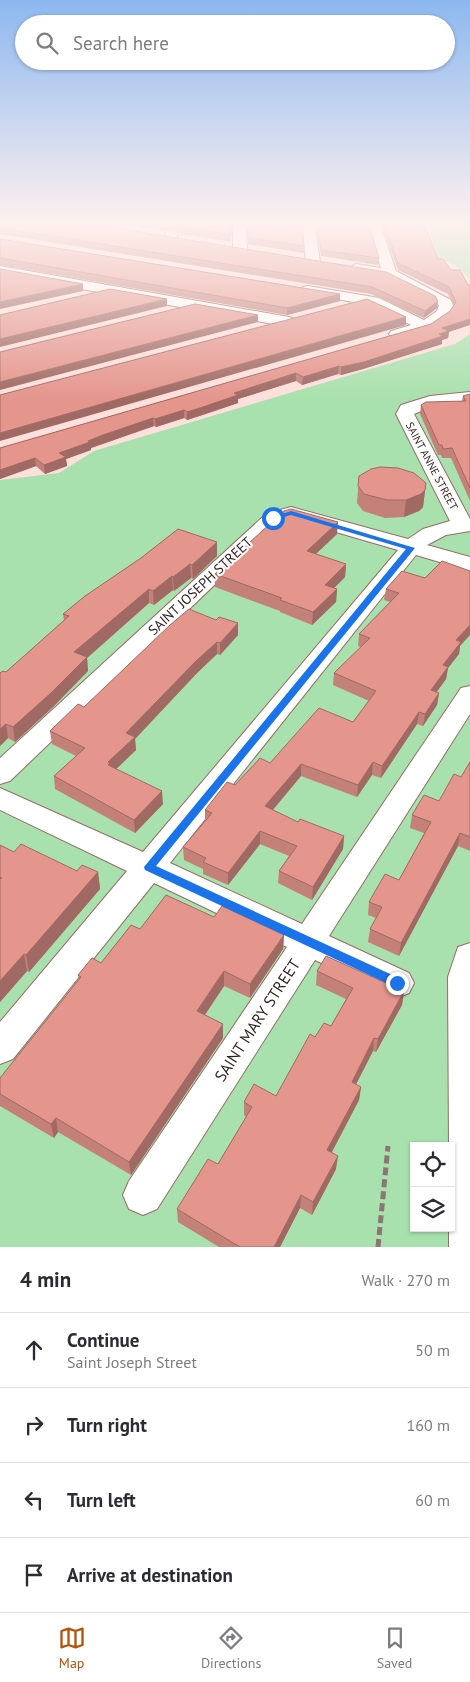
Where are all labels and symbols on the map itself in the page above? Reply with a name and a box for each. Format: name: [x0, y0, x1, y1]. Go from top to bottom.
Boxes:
street label: SAINT ANNE STREET: [403, 420, 461, 512]
route start: [262, 507, 285, 530]
street label: SAINT JOSEPH STREET: [144, 533, 256, 639]
street label: SAINT MARY STREET: [210, 955, 304, 1085]
route end: [386, 972, 409, 995]

